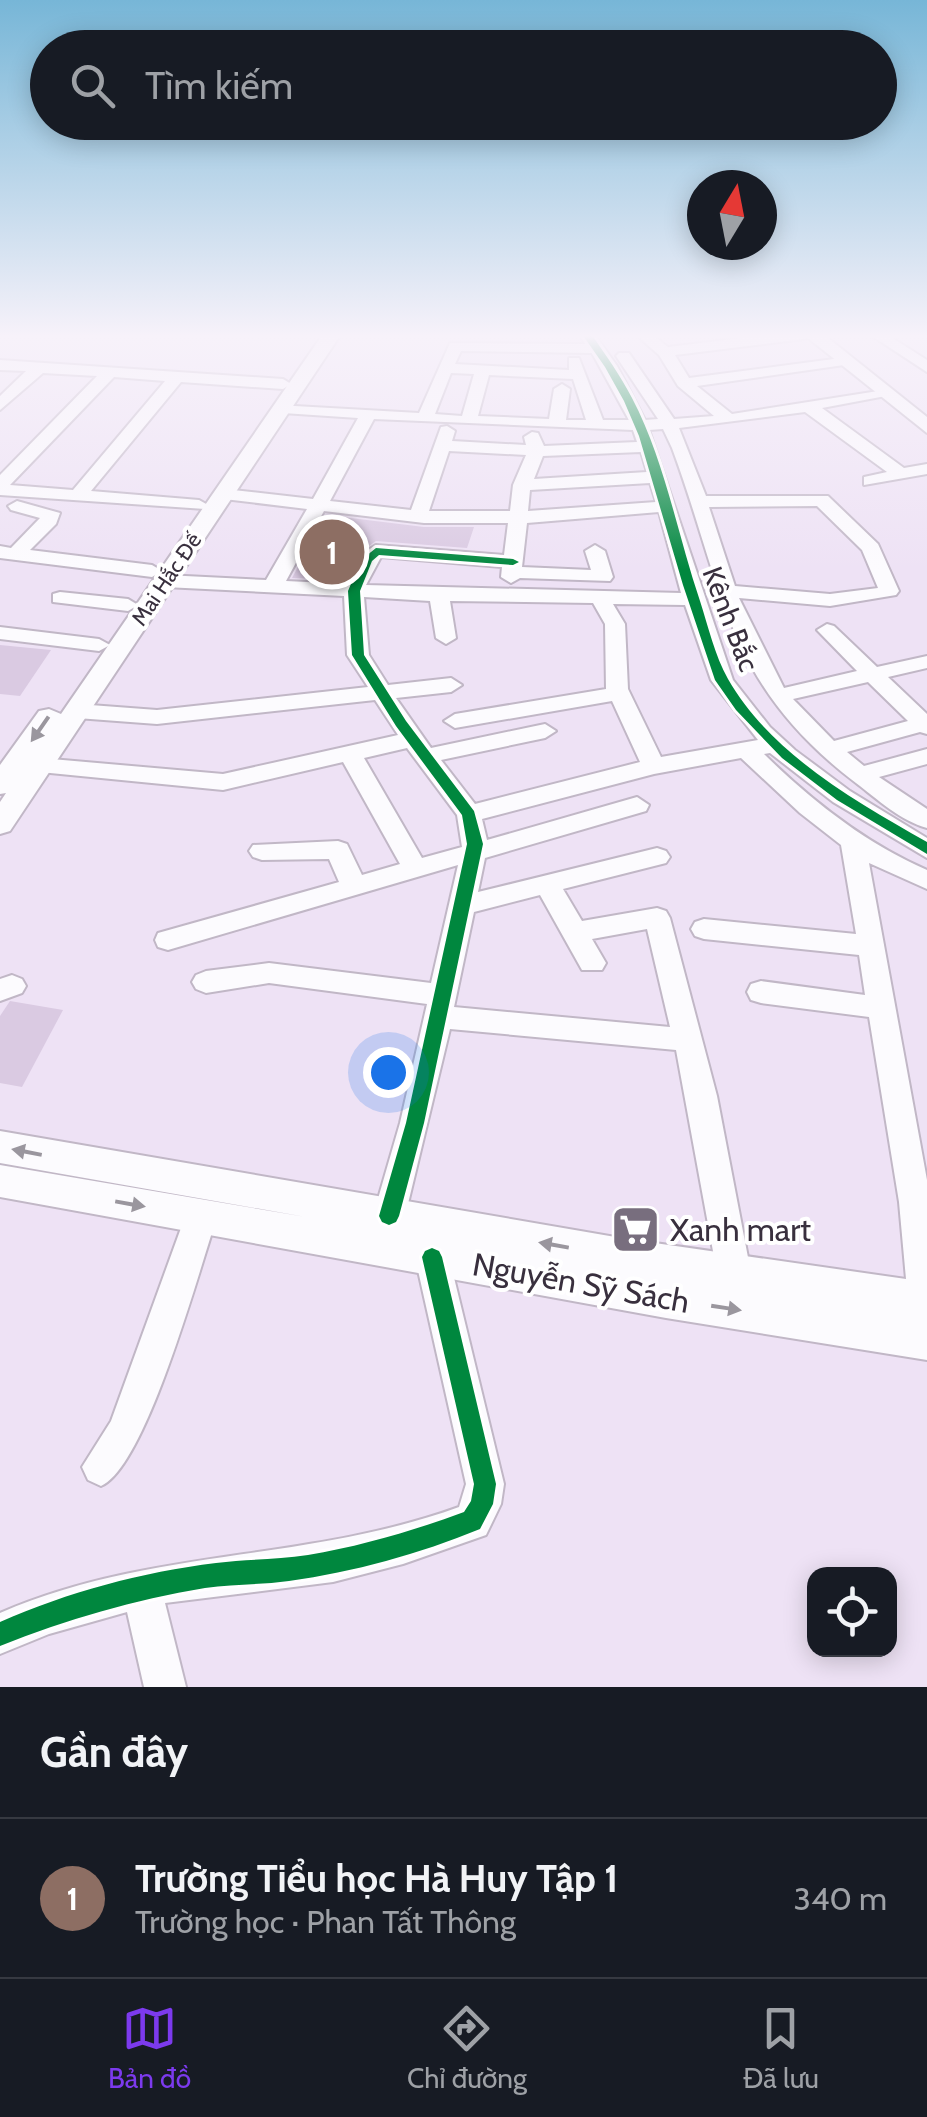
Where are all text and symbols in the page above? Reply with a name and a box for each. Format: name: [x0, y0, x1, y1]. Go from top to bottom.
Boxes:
search box: [30, 30, 897, 140]
icon: search: [65, 58, 120, 113]
text: Tìm kiếm: [145, 62, 293, 109]
north arrow: [687, 170, 777, 260]
pin: 1: [300, 514, 364, 590]
street label: Mai Hắc Đế: [126, 527, 208, 631]
street label: Kênh Bắc: [696, 562, 766, 676]
one-way arrow: [31, 715, 50, 742]
your location: [363, 1047, 414, 1098]
one-way arrow: [11, 1144, 42, 1159]
one-way arrow: [115, 1197, 147, 1212]
supermarket icon: Xanh mart: [609, 1204, 661, 1256]
place label: Xanh mart: [670, 1210, 811, 1249]
one-way arrow: [538, 1237, 569, 1252]
street label: Nguyễn Sỹ Sách: [470, 1244, 693, 1321]
one-way arrow: [711, 1301, 743, 1317]
map controls: [807, 1567, 897, 1657]
button: locate: [807, 1567, 897, 1657]
text: Gần đây: [40, 1726, 188, 1778]
text: Trường Tiểu học Hà Huy Tập 1: [135, 1855, 618, 1902]
text: 1: [67, 1879, 78, 1918]
text: 340 m: [794, 1879, 887, 1918]
text: Trường học · Phan Tất Thông: [135, 1902, 516, 1941]
tab: Bản đồ: [108, 2001, 191, 2095]
tab: Chỉ đường: [407, 2001, 527, 2095]
tab: Đã lưu: [743, 2001, 819, 2095]

